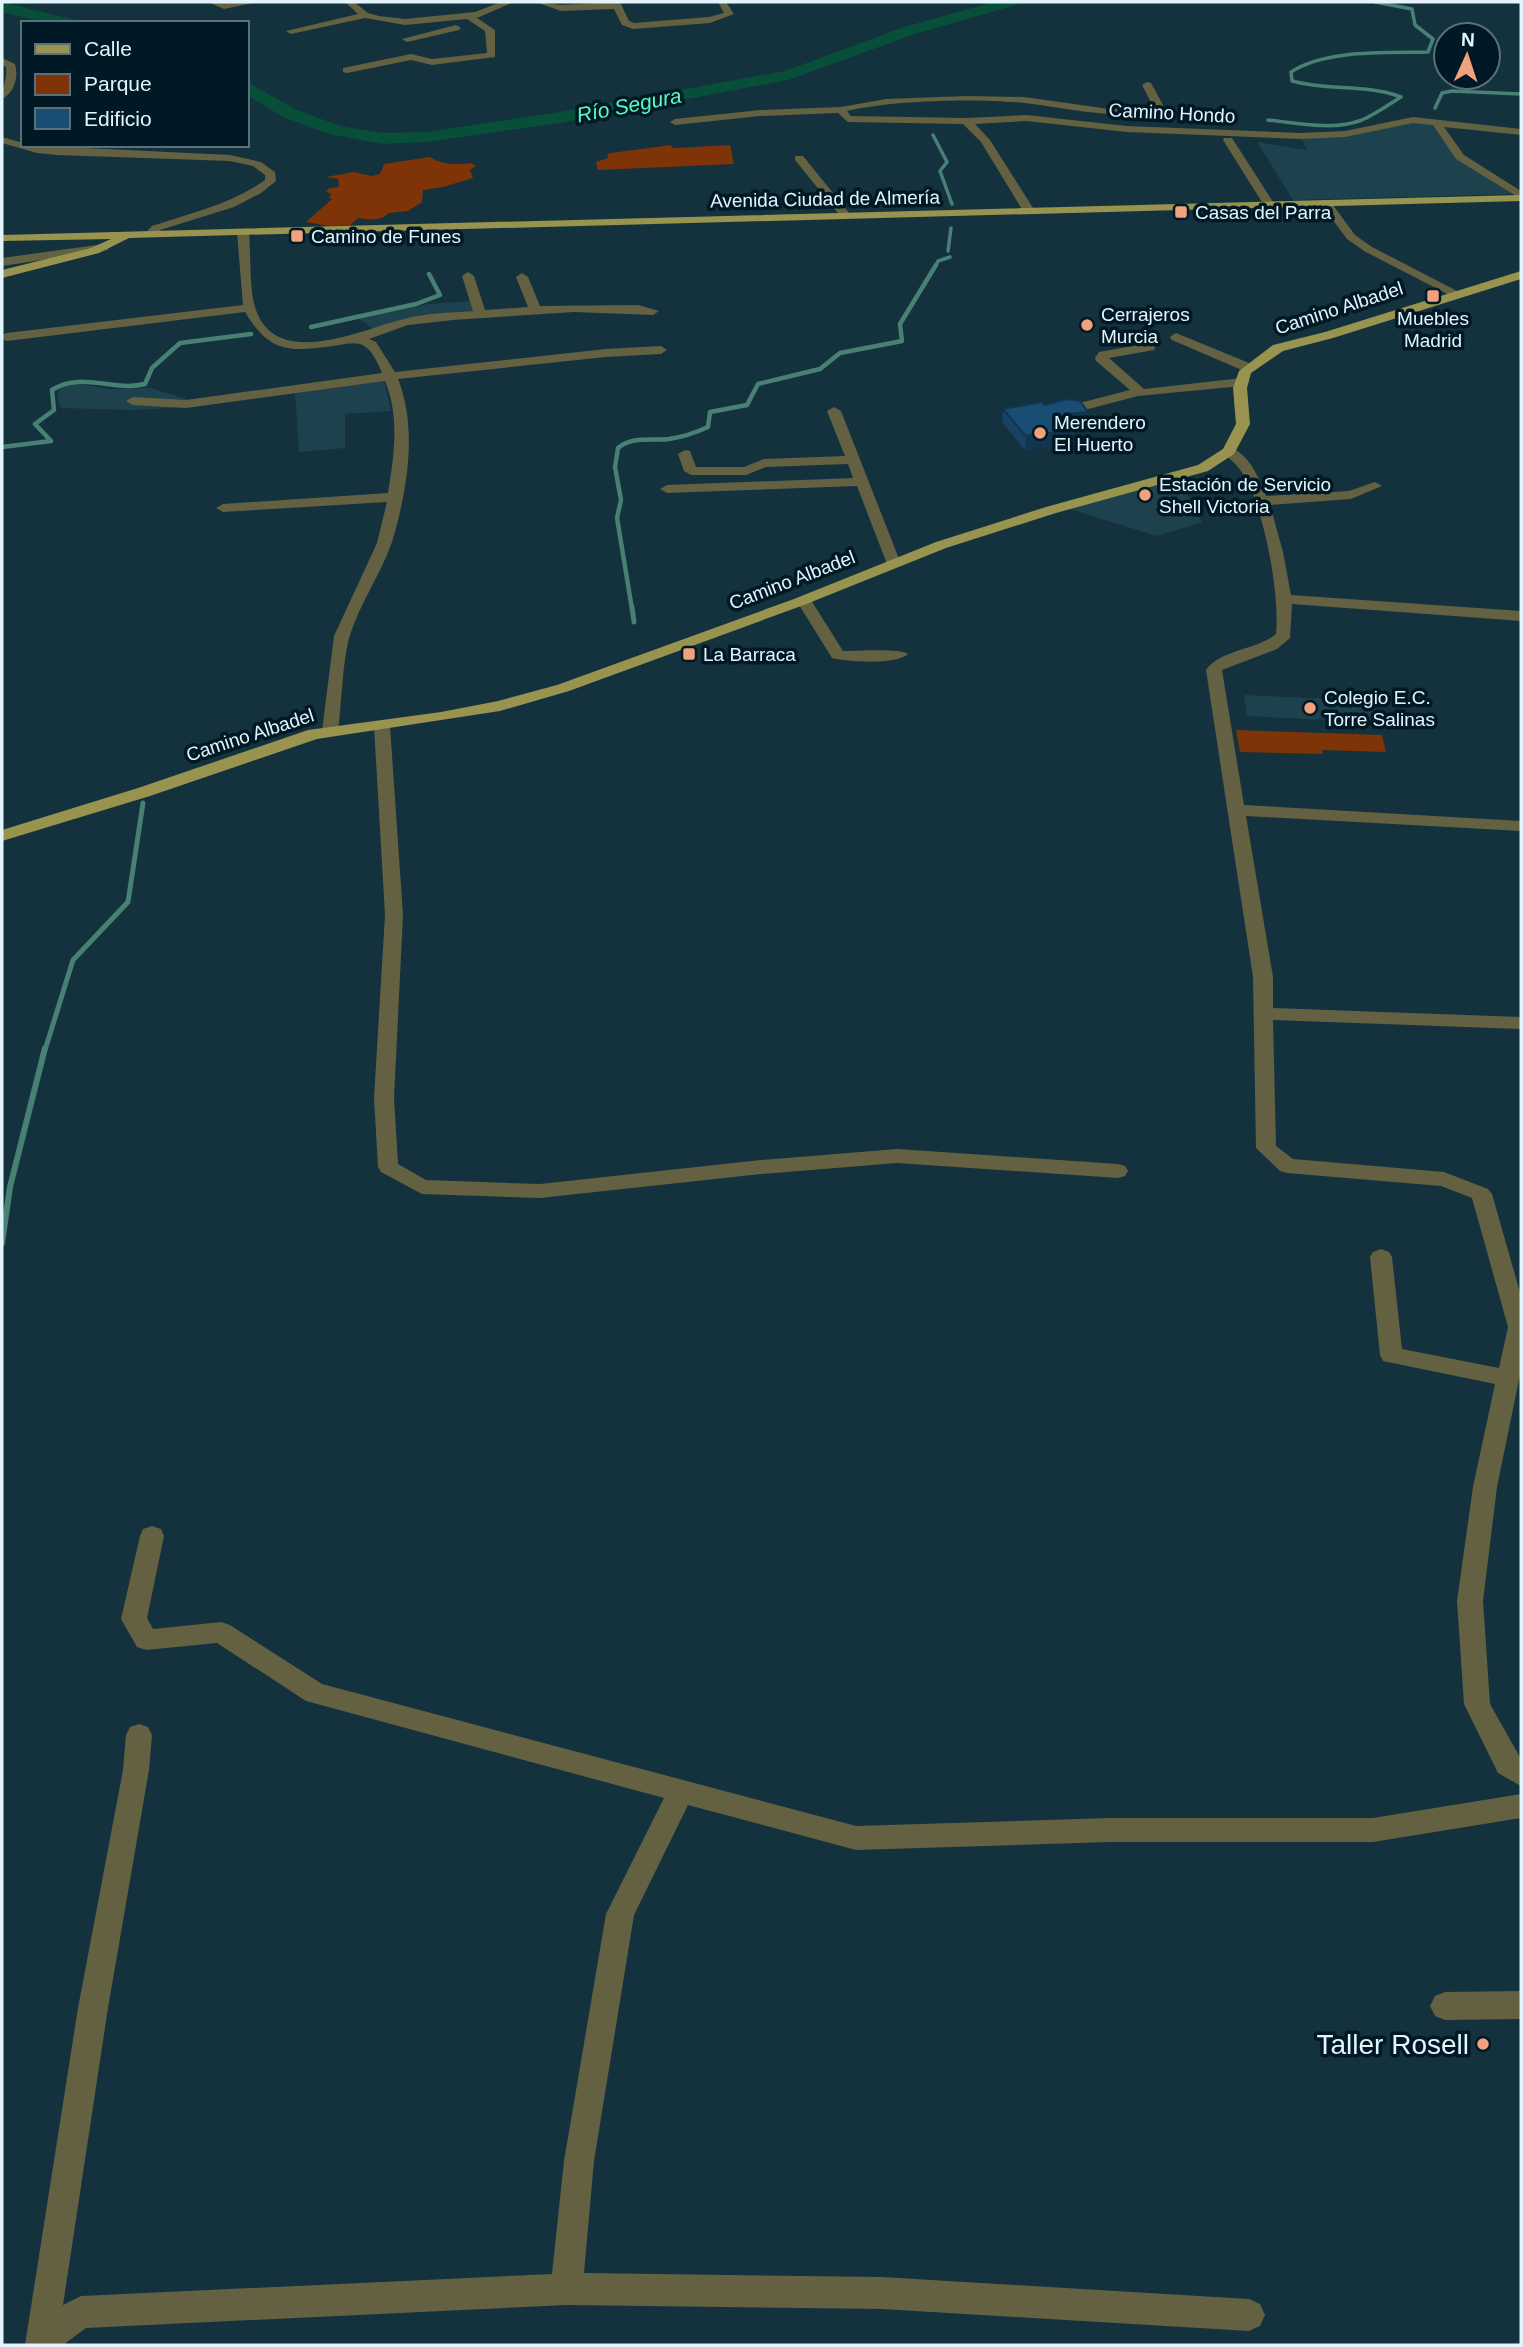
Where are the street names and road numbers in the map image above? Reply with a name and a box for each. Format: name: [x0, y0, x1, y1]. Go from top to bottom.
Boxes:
street label: Camino Hondo: [1108, 99, 1236, 127]
street label: Avenida Ciudad de Almería: [710, 186, 941, 212]
street label: Camino Albadel: [1272, 277, 1406, 339]
street label: Camino Albadel: [726, 546, 858, 614]
street label: Camino Albadel: [183, 704, 317, 766]

